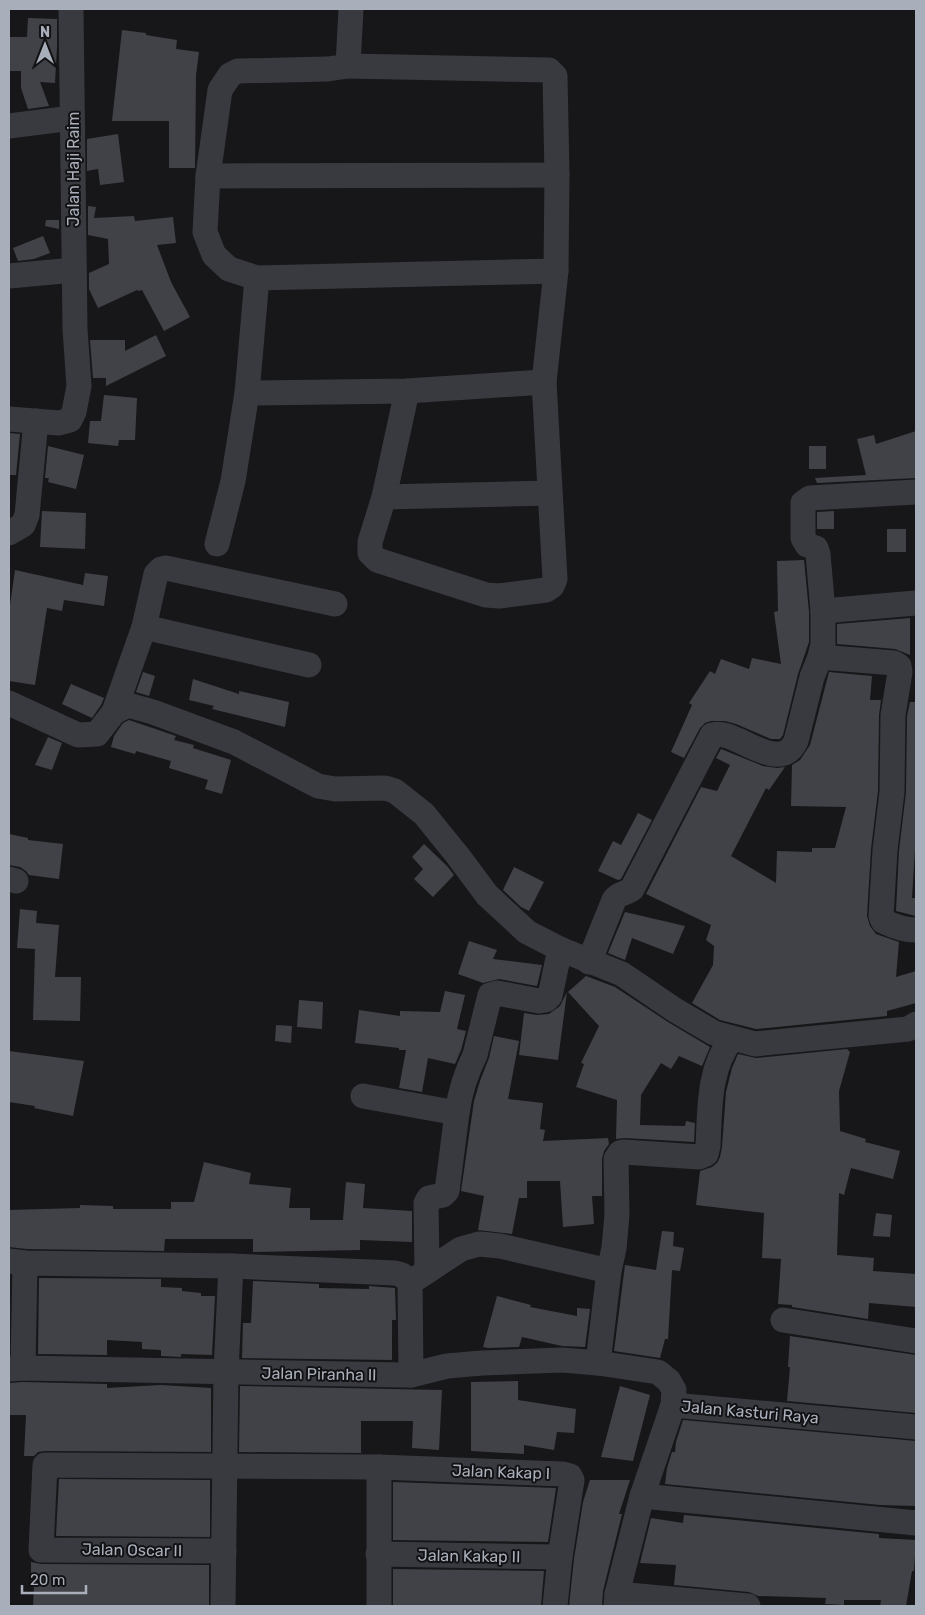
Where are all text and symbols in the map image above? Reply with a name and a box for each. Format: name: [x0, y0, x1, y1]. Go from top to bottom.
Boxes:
north arrow: [20, 20, 70, 70]
text: N: [40, 24, 50, 41]
street label: Jalan Haji Raim: [64, 112, 83, 226]
street label: Jalan Piranha II: [261, 1363, 377, 1385]
street label: Jalan Kasturi Raya: [680, 1397, 820, 1427]
street label: Jalan Kakap I: [452, 1461, 550, 1483]
street label: Jalan Oscar II: [82, 1540, 182, 1560]
street label: Jalan Kakap II: [417, 1546, 521, 1566]
scale bar: [22, 1562, 86, 1594]
text: 20 m: [30, 1571, 65, 1589]

